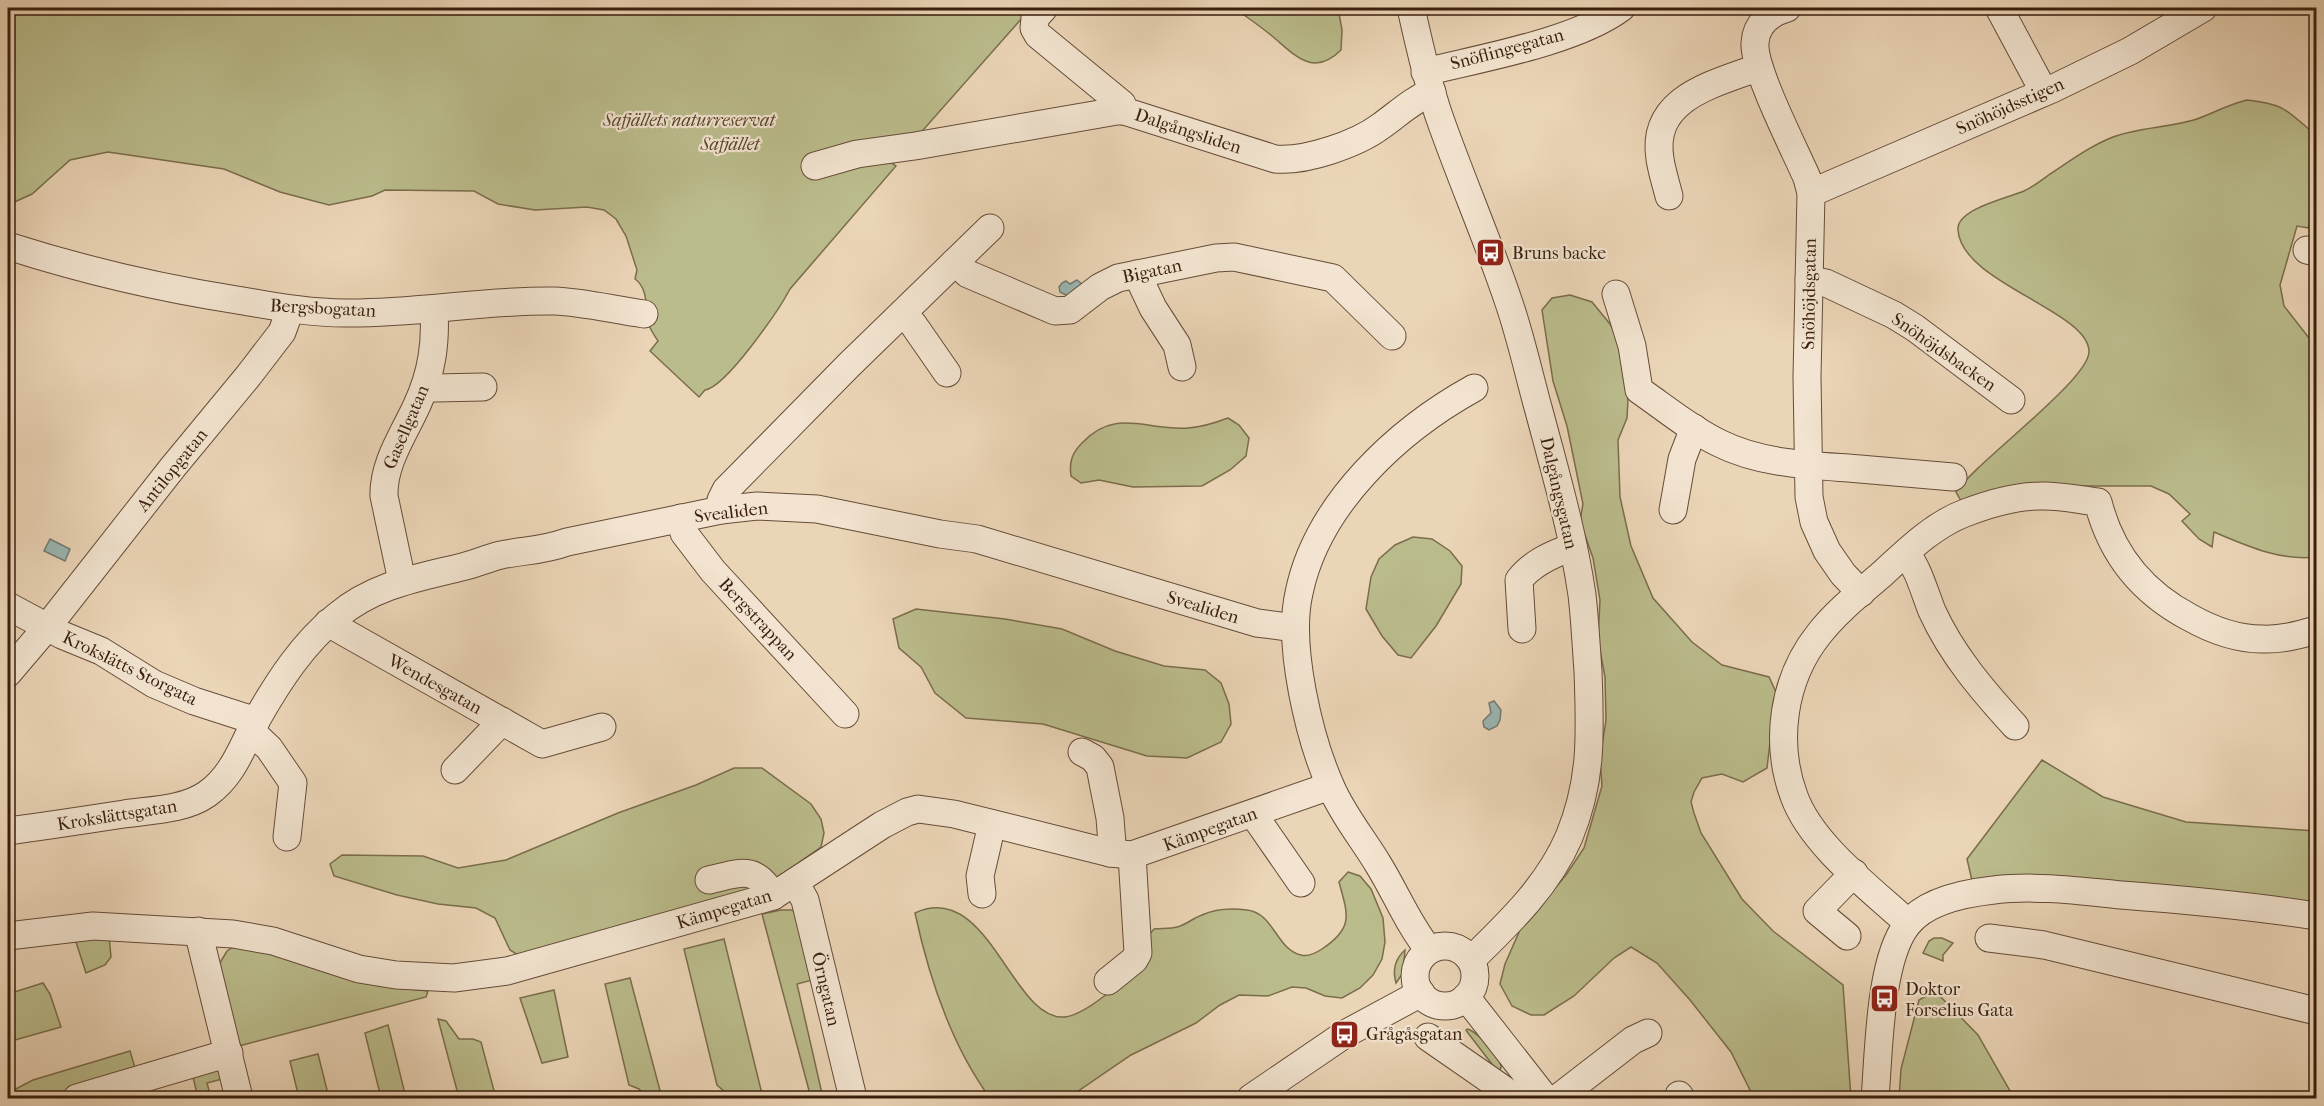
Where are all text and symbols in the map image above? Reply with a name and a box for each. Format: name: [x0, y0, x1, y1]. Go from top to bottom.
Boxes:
street label: Snöflingegatan: [1448, 24, 1567, 75]
street label: Snöhöjdsstigen: [1953, 73, 2068, 140]
street label: Dalgångsliden: [1132, 104, 1244, 159]
park label: Safjällets naturreservat: [602, 110, 776, 131]
park label: Safjället: [700, 134, 761, 155]
bus stop icon: Bruns backe: [1475, 237, 1507, 269]
street label: Snöhöjdsgatan: [1798, 237, 1821, 350]
place label: Bruns backe: [1512, 243, 1606, 264]
street label: Bigatan: [1121, 255, 1184, 288]
street label: Bergsbogatan: [269, 295, 377, 322]
street label: Snöhöjdsbacken: [1887, 309, 2000, 396]
street label: Gasellgatan: [379, 381, 434, 473]
street label: Antilopgatan: [132, 424, 213, 517]
street label: Dalgångsgatan: [1535, 435, 1582, 552]
street label: Svealiden: [693, 497, 770, 527]
street label: Bergstrappan: [714, 574, 802, 665]
street label: Svealiden: [1164, 587, 1242, 629]
street label: Krokslätts Storgata: [59, 627, 201, 710]
street label: Wendesgatan: [383, 649, 486, 719]
street label: Krokslättsgatan: [56, 796, 179, 835]
street label: Kämpegatan: [1160, 803, 1261, 856]
street label: Kämpegatan: [674, 885, 775, 934]
street label: Örngatan: [807, 950, 845, 1029]
place label: Doktor Forselius Gata: [1905, 979, 2014, 1021]
bus stop icon: Doktor Forselius Gata: [1868, 983, 1900, 1015]
bus stop icon: Grågåsgatan: [1329, 1018, 1361, 1050]
place label: Grågåsgatan: [1366, 1024, 1463, 1045]

